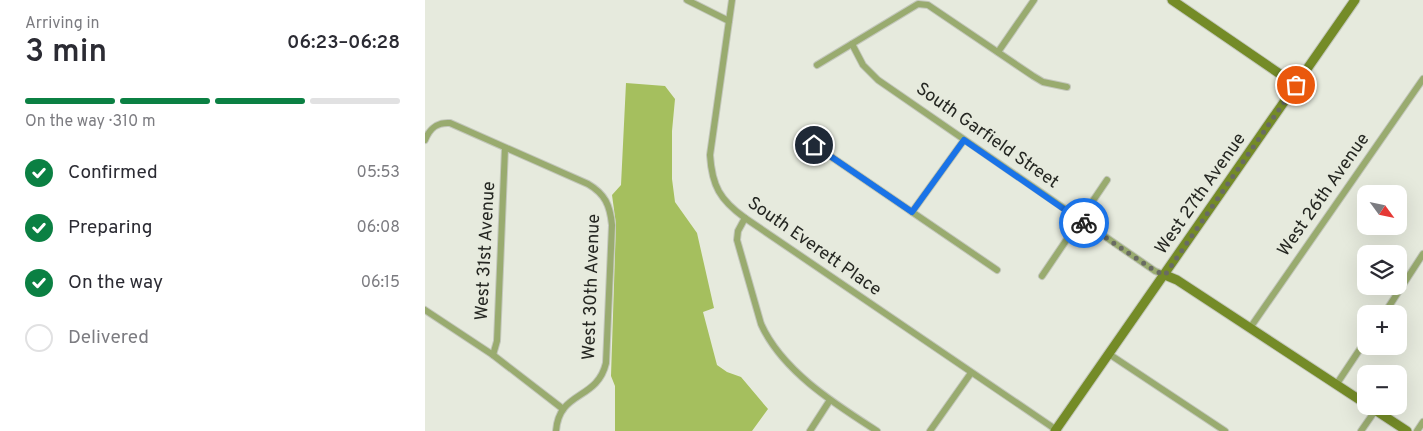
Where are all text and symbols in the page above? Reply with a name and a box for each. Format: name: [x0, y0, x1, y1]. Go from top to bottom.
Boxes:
text: Arriving in: [25, 14, 100, 34]
text: 06:23–06:28: [287, 31, 400, 55]
text: 3 min: [25, 33, 107, 73]
pin: [1275, 64, 1317, 106]
icon: bag: [1282, 71, 1310, 99]
street label: South Garfield Street: [911, 78, 1063, 194]
text: On the way · 310 m: [25, 112, 156, 132]
pin: [793, 124, 835, 166]
street label: West 27th Avenue: [1150, 129, 1252, 259]
street label: West 26th Avenue: [1273, 129, 1375, 261]
icon: home: [800, 131, 828, 159]
icon: check: [25, 159, 53, 187]
text: Confirmed: [68, 161, 158, 185]
text: 05:53: [357, 163, 400, 183]
street label: West 31st Avenue: [471, 181, 501, 321]
north arrow: [1357, 185, 1407, 235]
map controls: [1357, 185, 1407, 415]
street label: South Everett Place: [742, 192, 886, 302]
courier: [1059, 198, 1109, 248]
icon: bike: [1070, 209, 1098, 237]
icon: check: [25, 214, 53, 242]
street label: West 30th Avenue: [578, 214, 606, 360]
text: Preparing: [68, 216, 152, 240]
text: 06:08: [357, 218, 400, 238]
button: layers: [1357, 245, 1407, 295]
icon: check: [25, 269, 53, 297]
text: On the way: [68, 271, 163, 295]
text: 06:15: [361, 273, 400, 293]
button: +: [1357, 305, 1407, 355]
text: Delivered: [68, 326, 149, 350]
button: −: [1357, 365, 1407, 415]

